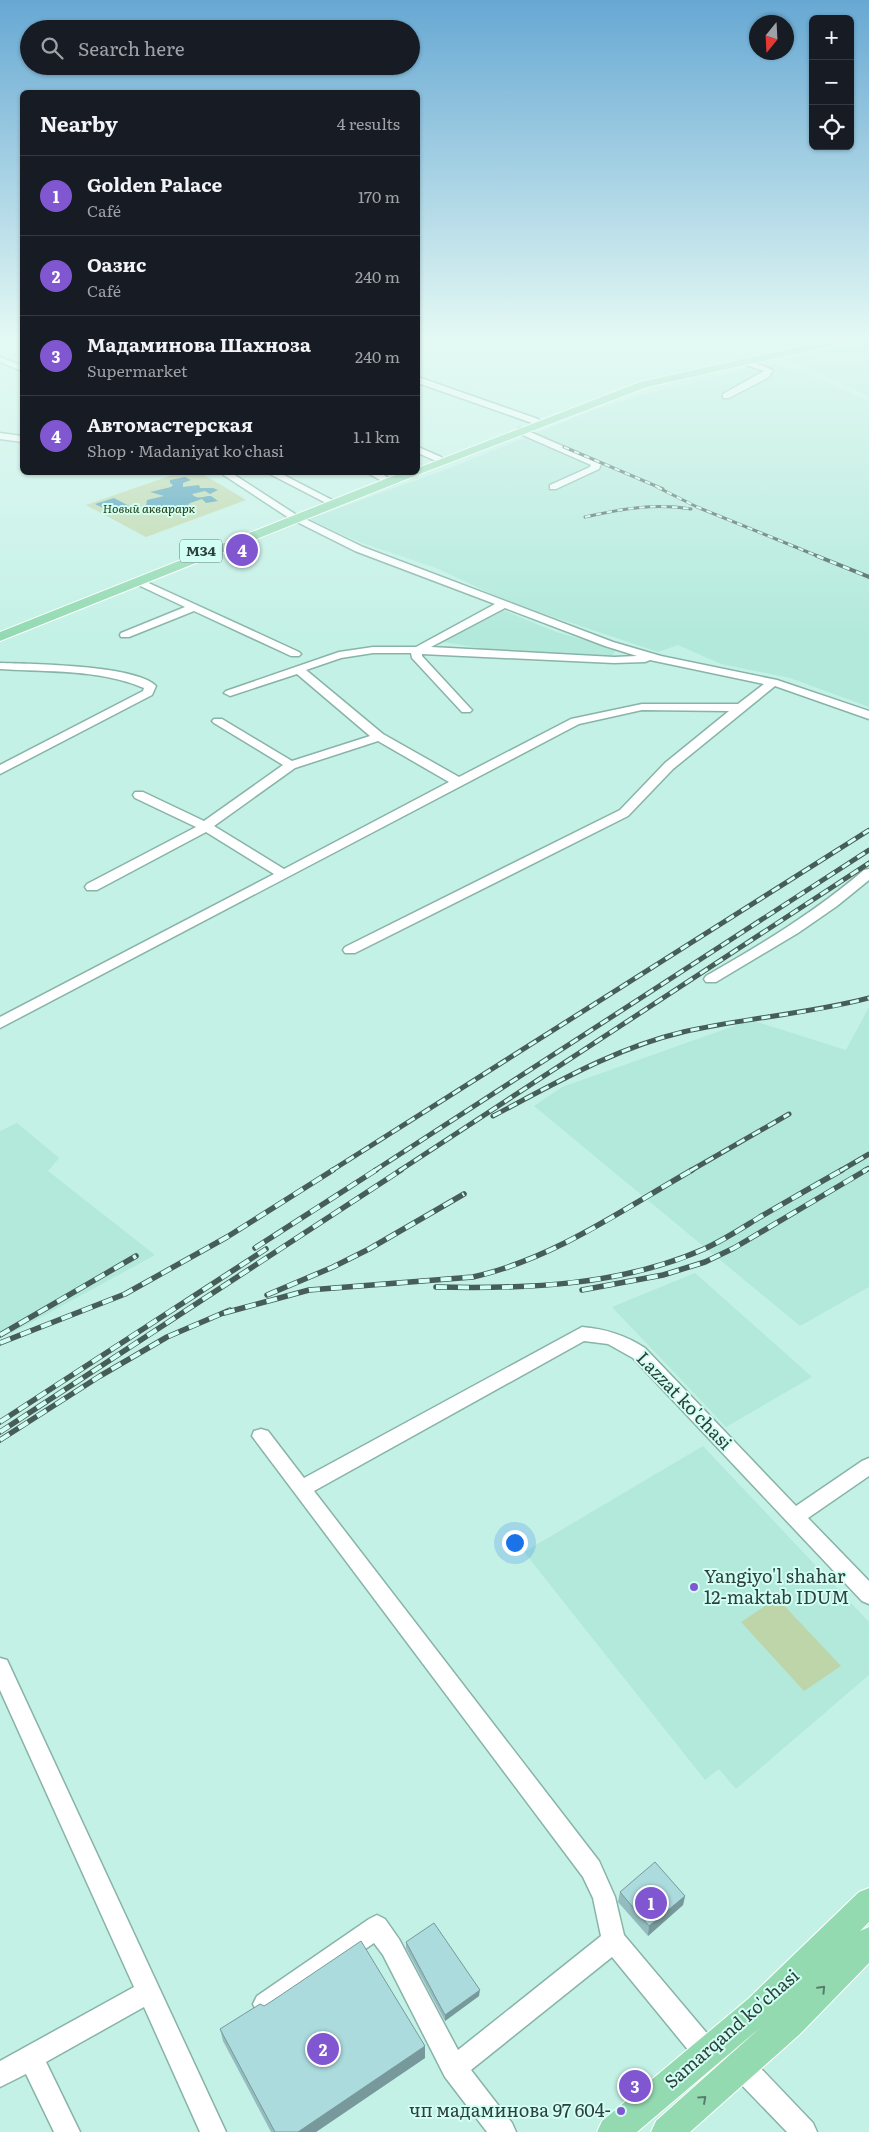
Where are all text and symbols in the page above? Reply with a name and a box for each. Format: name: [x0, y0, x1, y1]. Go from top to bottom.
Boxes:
north arrow: [749, 15, 794, 60]
map controls: [809, 15, 854, 150]
button: +: [809, 15, 854, 60]
search box: [20, 20, 420, 75]
icon: search: [38, 34, 66, 62]
text: Search here: [78, 34, 185, 62]
button: −: [809, 60, 854, 105]
button: locate: [809, 105, 854, 150]
text: Nearby: [40, 107, 118, 138]
text: 4 results: [337, 111, 400, 135]
text: Golden Palace: [87, 170, 222, 198]
text: 1: [53, 184, 59, 208]
text: 170 m: [358, 184, 400, 208]
text: Café: [87, 198, 121, 222]
text: Оазис: [87, 250, 146, 278]
text: 2: [52, 264, 60, 288]
text: 240 m: [355, 264, 400, 288]
text: Café: [87, 278, 121, 302]
text: Мадаминова Шахноза: [87, 330, 311, 358]
text: 3: [52, 344, 60, 368]
text: 240 m: [355, 344, 400, 368]
text: Supermarket: [87, 358, 187, 382]
text: Автомастерская: [87, 410, 253, 438]
text: 4: [51, 424, 61, 448]
text: 1.1 km: [353, 424, 400, 448]
text: Shop · Madaniyat ko'chasi: [87, 438, 284, 462]
park label: Новый акварарк: [103, 499, 196, 517]
pin: 4: [226, 531, 258, 569]
road number: M34: [180, 540, 222, 562]
street label: Lazzat ko'chasi: [631, 1345, 739, 1455]
your location: [502, 1530, 528, 1556]
place label: Yangiyo'l shahar 12-maktab IDUM: [704, 1562, 849, 1610]
marker: Yangiyo'l shahar 12-maktab IDUM: [688, 1581, 700, 1593]
pin: 1: [635, 1884, 667, 1922]
street label: Samarqand ko'chasi: [658, 1962, 804, 2094]
one-way arrow: [817, 1986, 826, 1995]
pin: 2: [307, 2030, 339, 2068]
pin: 3: [619, 2067, 651, 2105]
place label: чп мадаминова 97 604-: [409, 2096, 611, 2123]
one-way arrow: [698, 2096, 707, 2105]
marker: чп мадаминова 97 604-: [615, 2105, 627, 2117]

